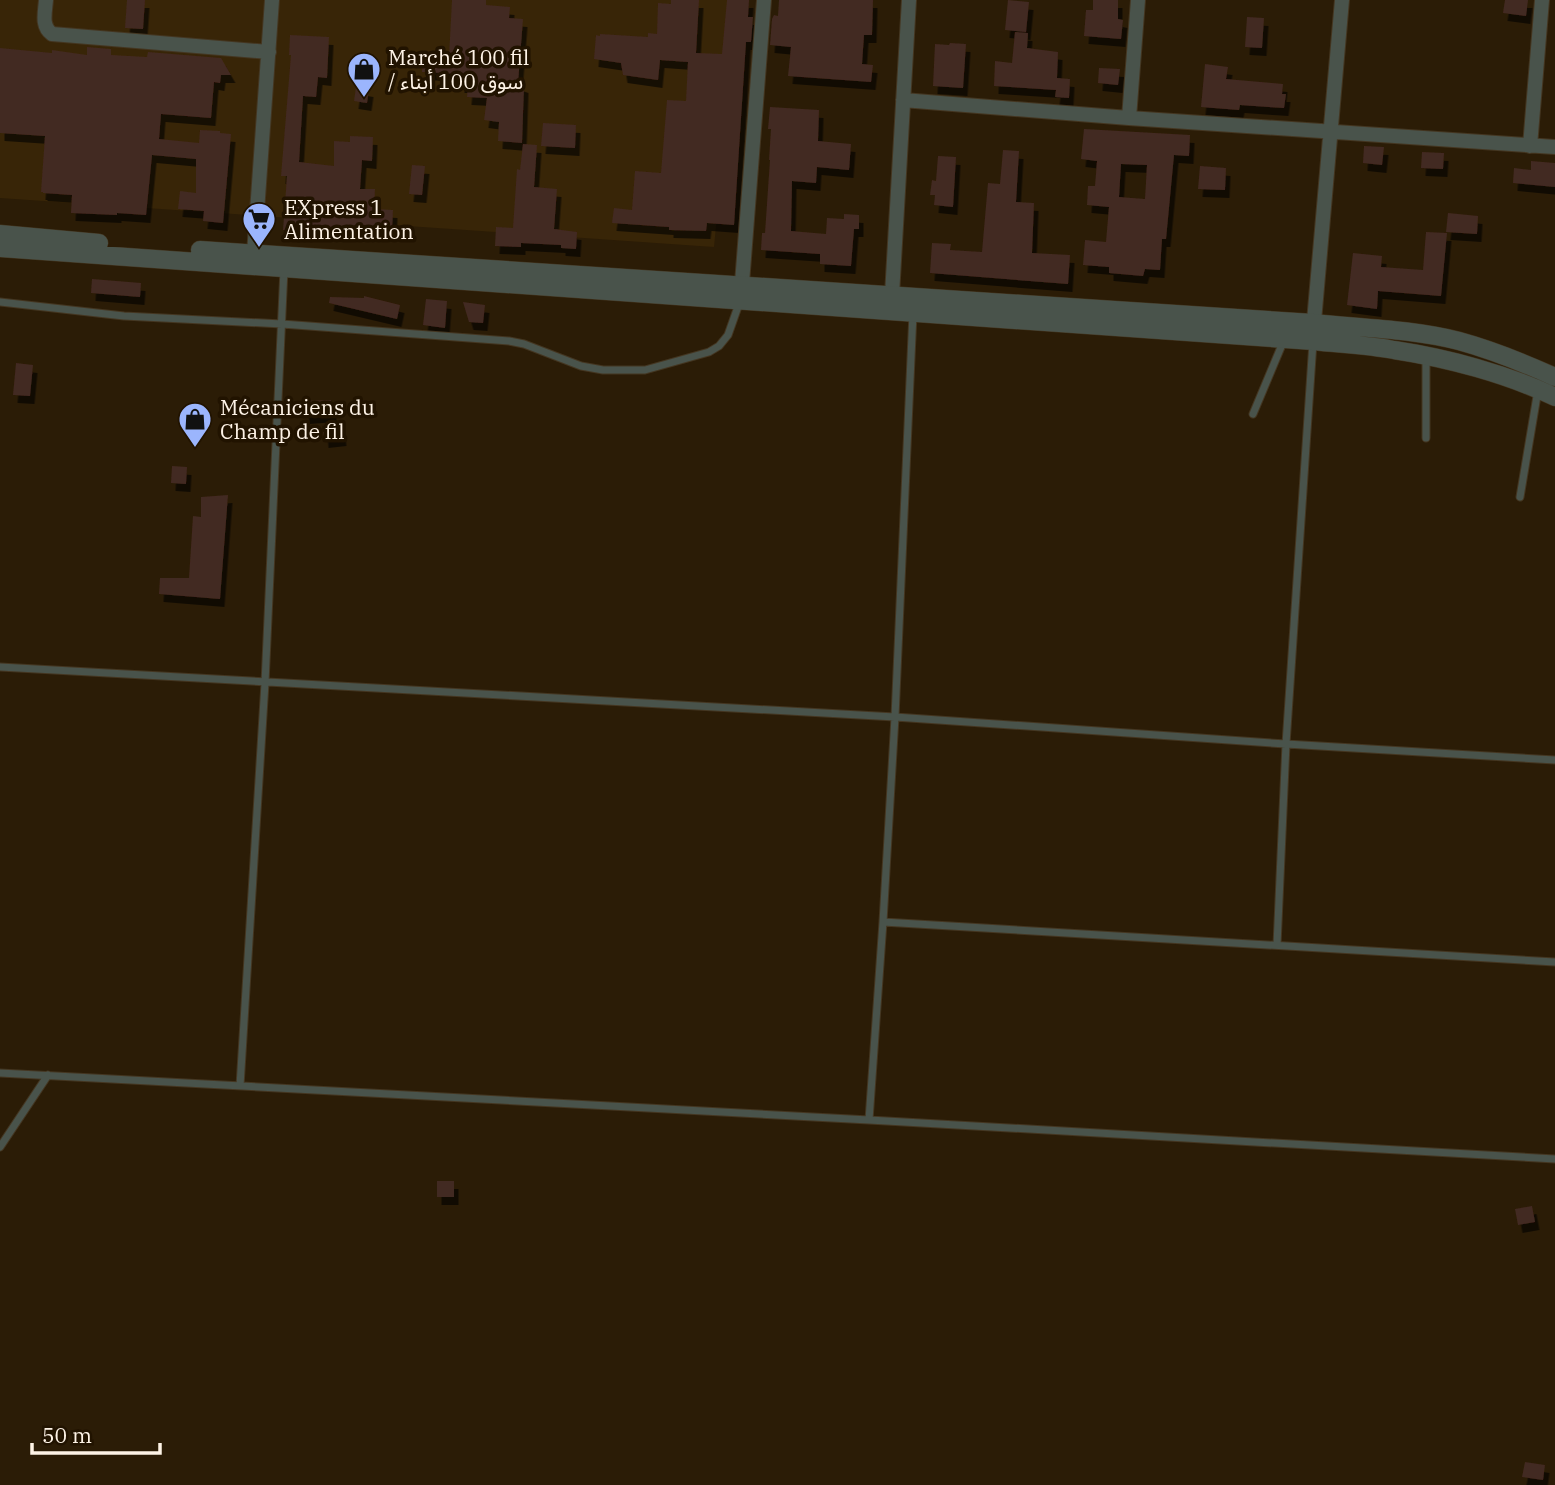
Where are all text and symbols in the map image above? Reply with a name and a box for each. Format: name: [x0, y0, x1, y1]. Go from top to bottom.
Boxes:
place label: Marché 100 fil / سوق 100 أبناء: [388, 43, 529, 95]
shop icon: Marché 100 fil / سوق 100 أبناء: [345, 50, 383, 99]
place label: EXpress 1 Alimentation: [284, 193, 414, 245]
supermarket icon: EXpress 1 Alimentation: [240, 200, 278, 249]
place label: Mécaniciens du Champ de fil: [220, 393, 375, 445]
shop icon: Mécaniciens du Champ de fil: [176, 400, 214, 449]
scale bar: [32, 1412, 159, 1456]
text: 50 m: [42, 1421, 92, 1449]

